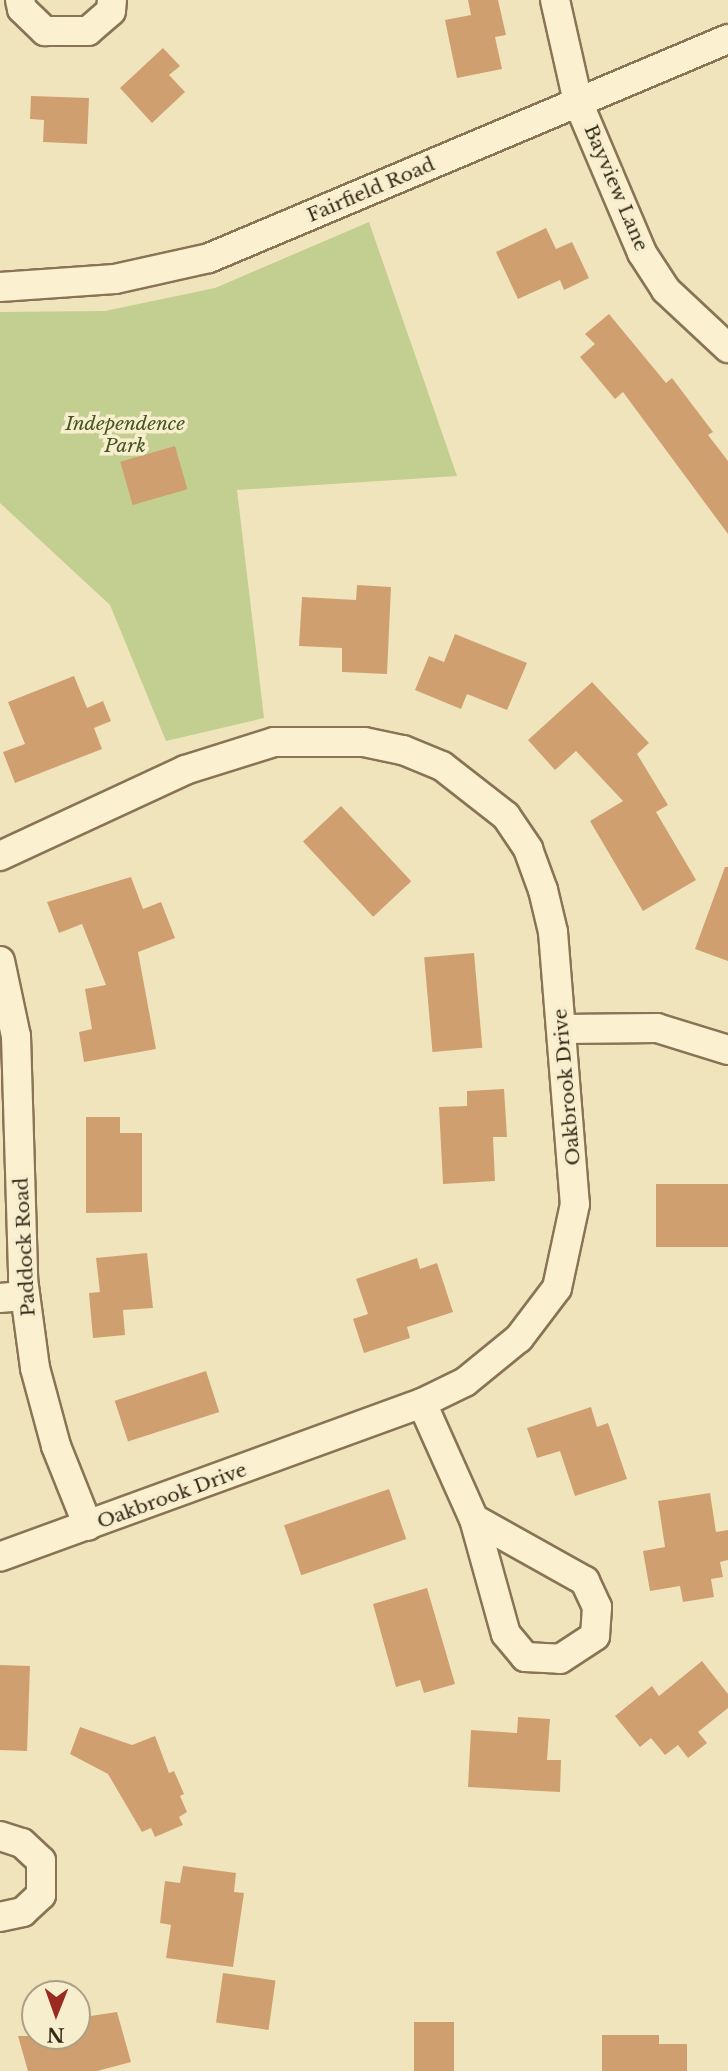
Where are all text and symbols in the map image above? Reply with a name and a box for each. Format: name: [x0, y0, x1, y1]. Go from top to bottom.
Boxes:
street label: Bayview Lane: [579, 121, 653, 255]
street label: Fairfield Road: [304, 153, 438, 227]
park label: Independence Park: [65, 413, 185, 457]
street label: Oakbrook Drive: [549, 1007, 585, 1167]
street label: Paddock Road: [10, 1177, 40, 1317]
street label: Oakbrook Drive: [94, 1458, 250, 1534]
north arrow: [21, 1980, 91, 2050]
text: N: [47, 2023, 65, 2046]

